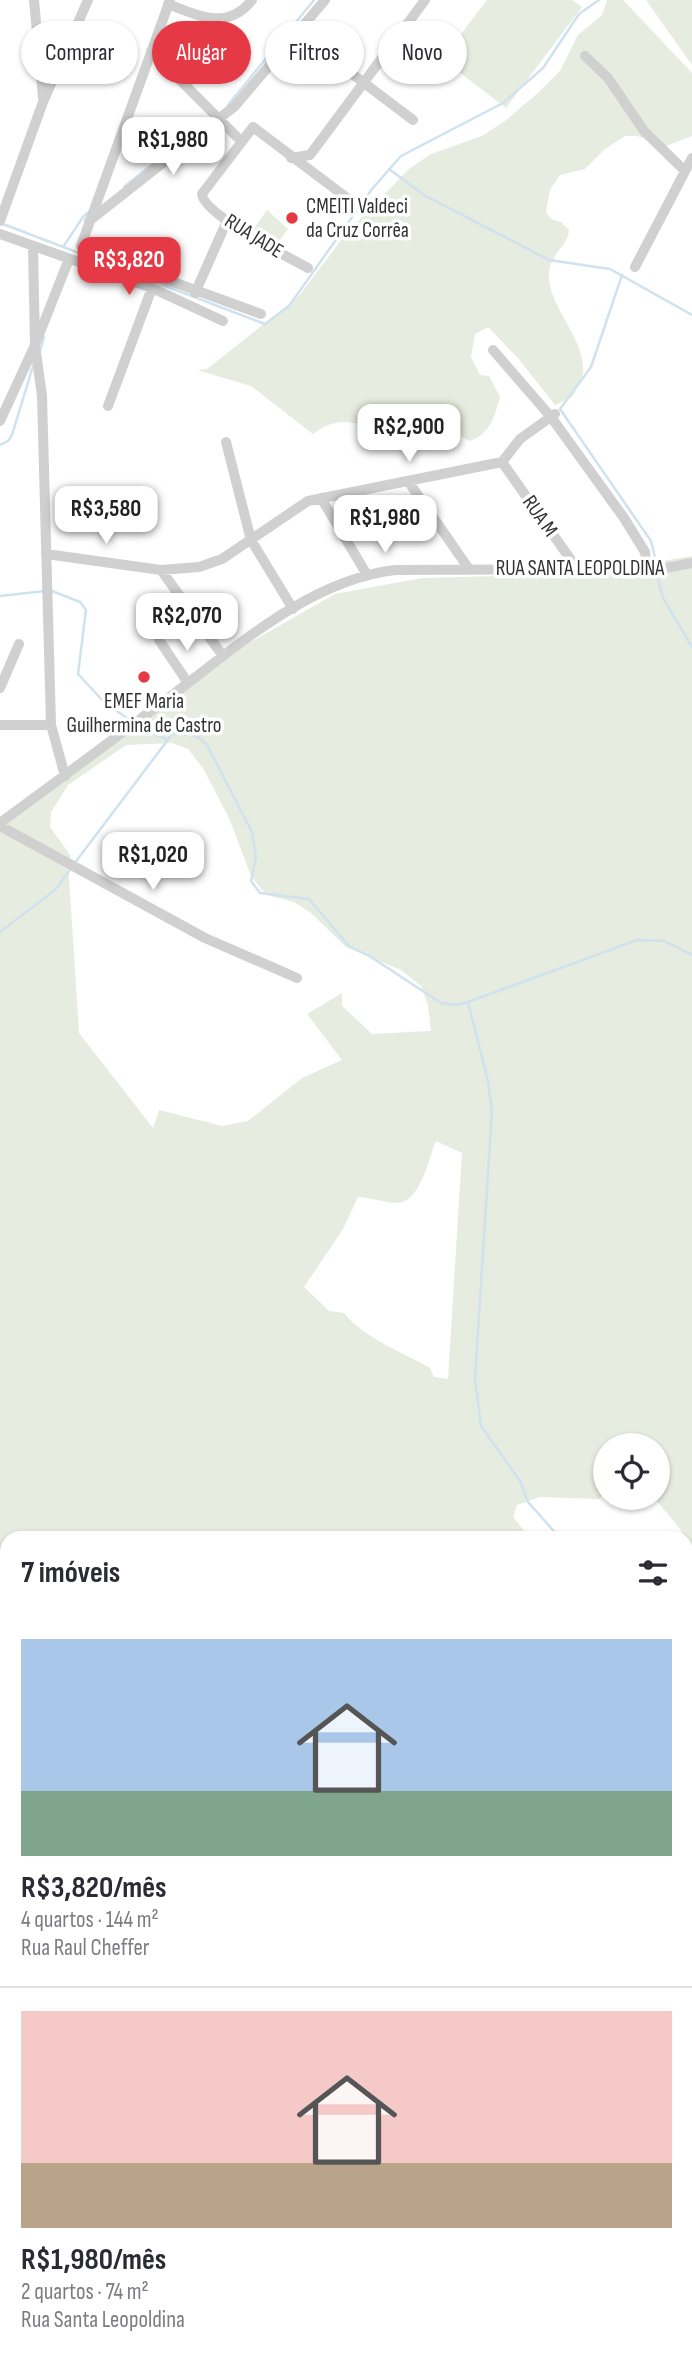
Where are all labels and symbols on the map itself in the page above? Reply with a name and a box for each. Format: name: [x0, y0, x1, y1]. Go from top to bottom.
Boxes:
pin: R$1,980: [108, 118, 238, 177]
place label: CMEITI Valdeci da Cruz Corrêa: [306, 194, 409, 243]
street label: RUA JADE: [220, 208, 288, 264]
marker: CMEITI Valdeci da Cruz Corrêa: [284, 210, 300, 226]
pin: R$3,820: [64, 238, 194, 297]
pin: R$2,900: [344, 405, 474, 464]
pin: R$3,580: [41, 486, 171, 546]
street label: RUA M: [517, 491, 563, 541]
pin: R$1,980: [320, 496, 450, 555]
street label: RUA SANTA LEOPOLDINA: [496, 556, 665, 581]
pin: R$2,070: [122, 594, 252, 653]
marker: EMEF Maria Guilhermina de Castro: [136, 669, 152, 685]
place label: EMEF Maria Guilhermina de Castro: [66, 689, 222, 738]
pin: R$1,020: [88, 832, 218, 892]

